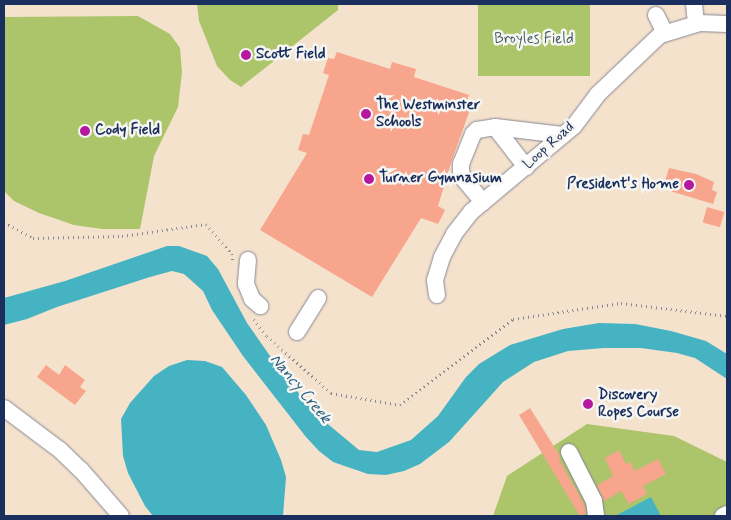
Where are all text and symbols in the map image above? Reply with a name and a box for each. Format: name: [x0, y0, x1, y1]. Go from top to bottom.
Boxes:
park label: Broyles Field: [494, 31, 574, 49]
place label: Scott Field: [256, 46, 325, 64]
marker: Scott Field: [240, 49, 252, 61]
place label: The Westminster Schools: [376, 96, 481, 131]
marker: The Westminster Schools: [360, 108, 372, 120]
street label: Loop Road: [520, 119, 578, 173]
place label: Cody Field: [95, 122, 160, 140]
marker: Cody Field: [79, 125, 91, 137]
place label: Turner Gymnasium: [379, 170, 511, 188]
marker: Turner Gymnasium: [363, 173, 375, 185]
place label: President's Home: [567, 176, 679, 194]
marker: President's Home: [683, 179, 695, 191]
water label: Nancy Creek: [265, 350, 335, 428]
place label: Discovery Ropes Course: [598, 386, 678, 421]
marker: Discovery Ropes Course: [582, 398, 594, 410]

